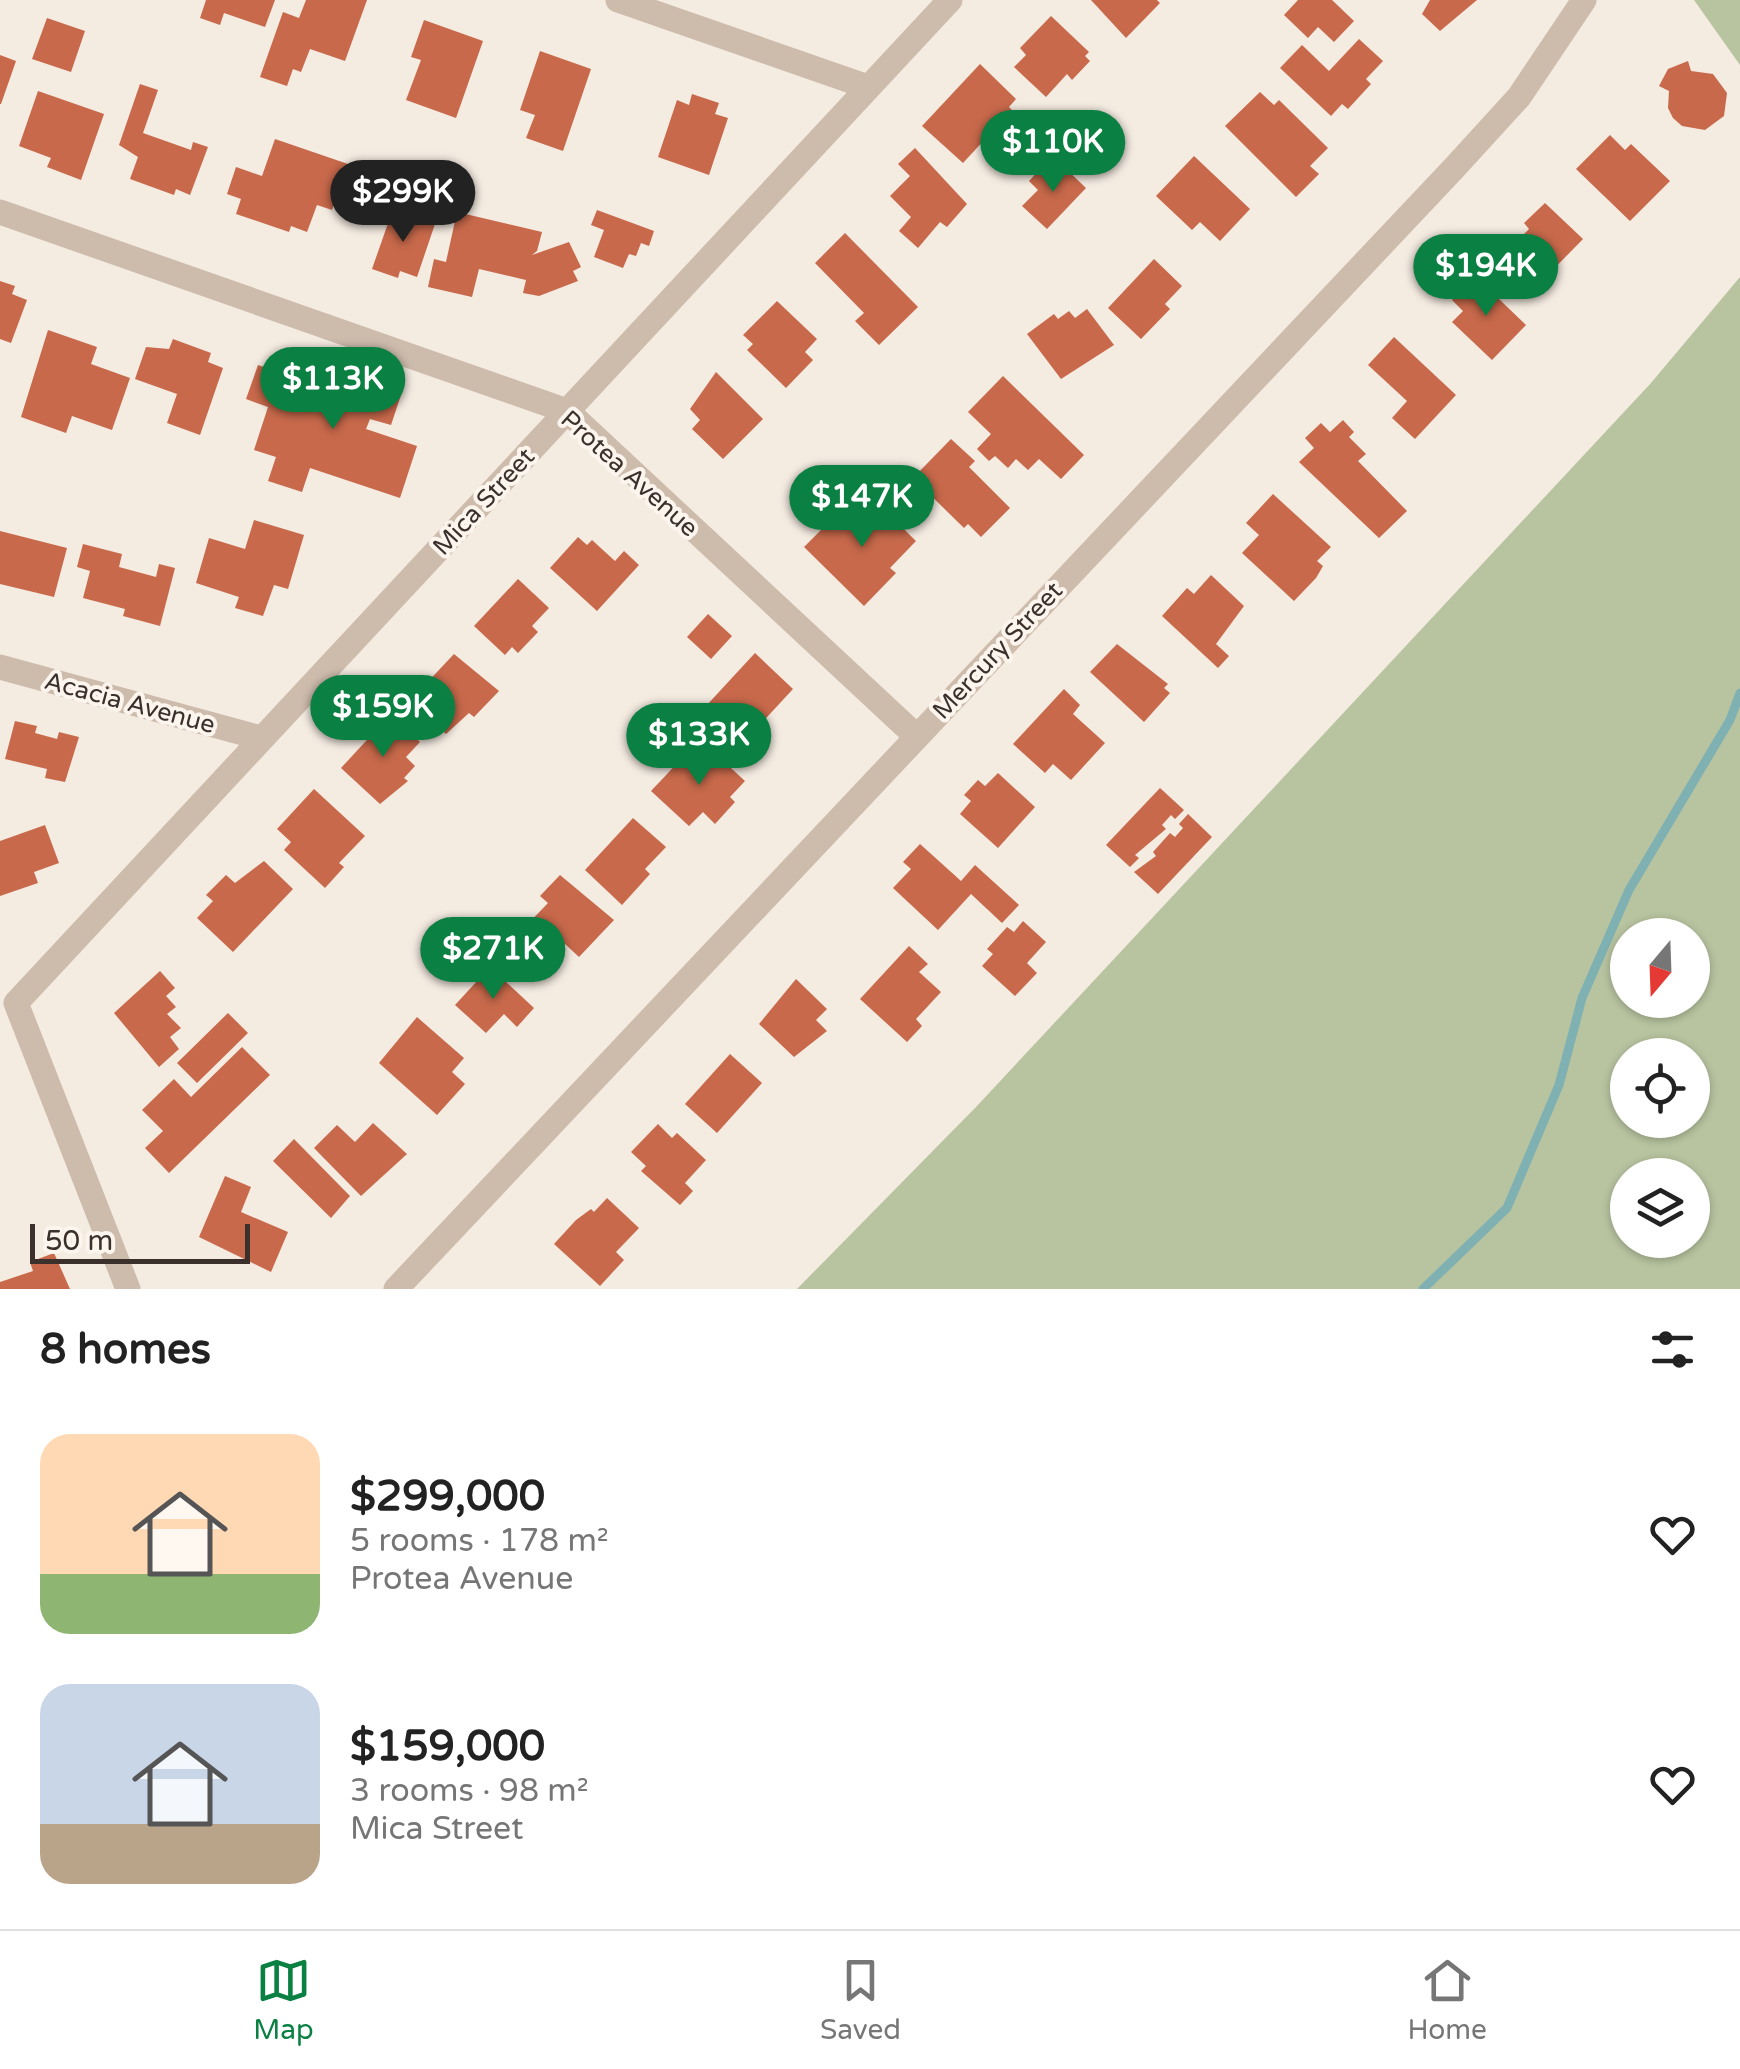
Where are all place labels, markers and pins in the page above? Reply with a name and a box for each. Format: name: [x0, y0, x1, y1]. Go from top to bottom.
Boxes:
pin: $110K: [983, 110, 1123, 195]
pin: $299K: [333, 160, 473, 245]
pin: $194K: [1416, 234, 1556, 319]
pin: $113K: [263, 347, 403, 432]
pin: $147K: [792, 465, 932, 550]
pin: $159K: [313, 675, 453, 760]
pin: $133K: [629, 703, 769, 788]
pin: $271K: [423, 917, 563, 1002]

